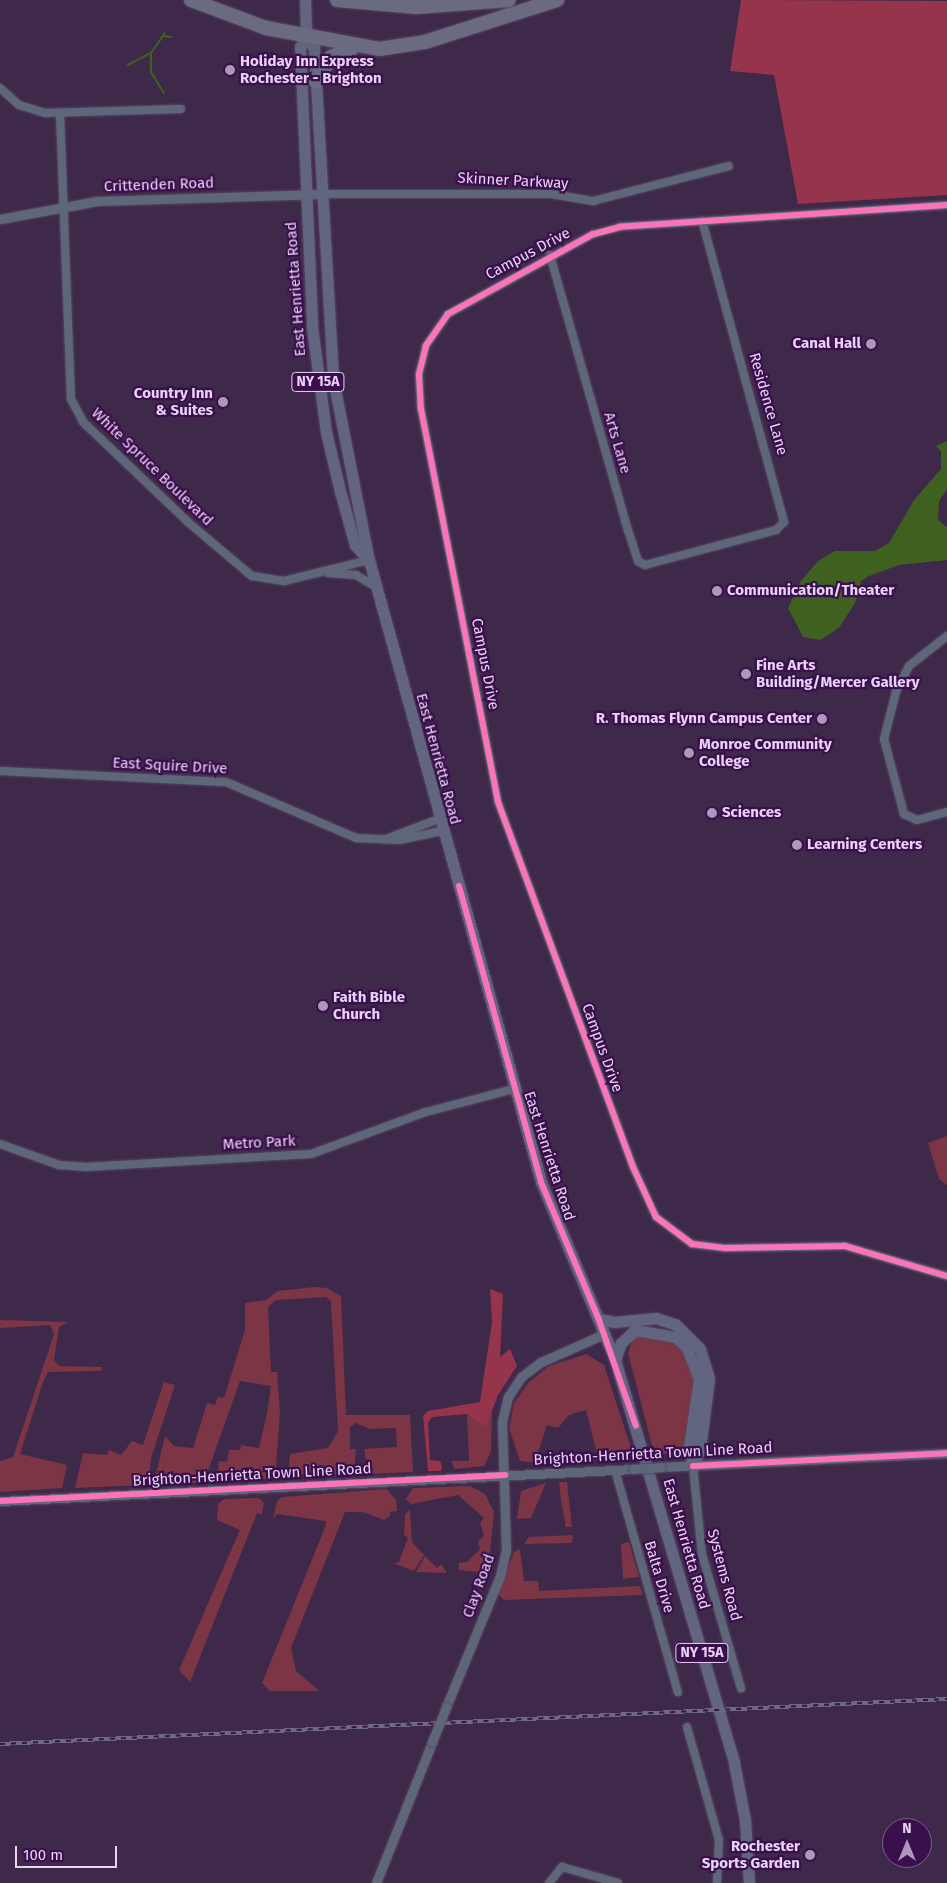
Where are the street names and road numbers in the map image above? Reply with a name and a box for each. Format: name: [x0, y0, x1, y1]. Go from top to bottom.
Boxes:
street label: Skinner Parkway: [457, 169, 569, 193]
street label: Crittenden Road: [104, 174, 214, 196]
street label: East Henrietta Road: [282, 221, 310, 357]
street label: Campus Drive: [483, 224, 573, 284]
street label: Residence Lane: [745, 351, 791, 457]
road number: NY 15A: [290, 371, 346, 394]
street label: White Spruce Boulevard: [87, 404, 217, 530]
street label: Arts Lane: [600, 410, 634, 476]
street label: Campus Drive: [467, 617, 503, 711]
street label: East Henrietta Road: [412, 691, 464, 827]
street label: East Squire Drive: [112, 754, 228, 778]
street label: Campus Drive: [578, 1001, 626, 1095]
street label: East Henrietta Road: [520, 1089, 578, 1223]
street label: Metro Park: [222, 1132, 296, 1154]
street label: Brighton-Henrietta Town Line Road: [533, 1439, 773, 1469]
street label: Brighton-Henrietta Town Line Road: [132, 1460, 372, 1490]
street label: East Henrietta Road: [659, 1477, 713, 1611]
street label: Systems Road: [703, 1527, 745, 1623]
street label: Balta Drive: [640, 1539, 678, 1615]
street label: Clay Road: [459, 1552, 499, 1620]
road number: NY 15A: [674, 1642, 730, 1665]

